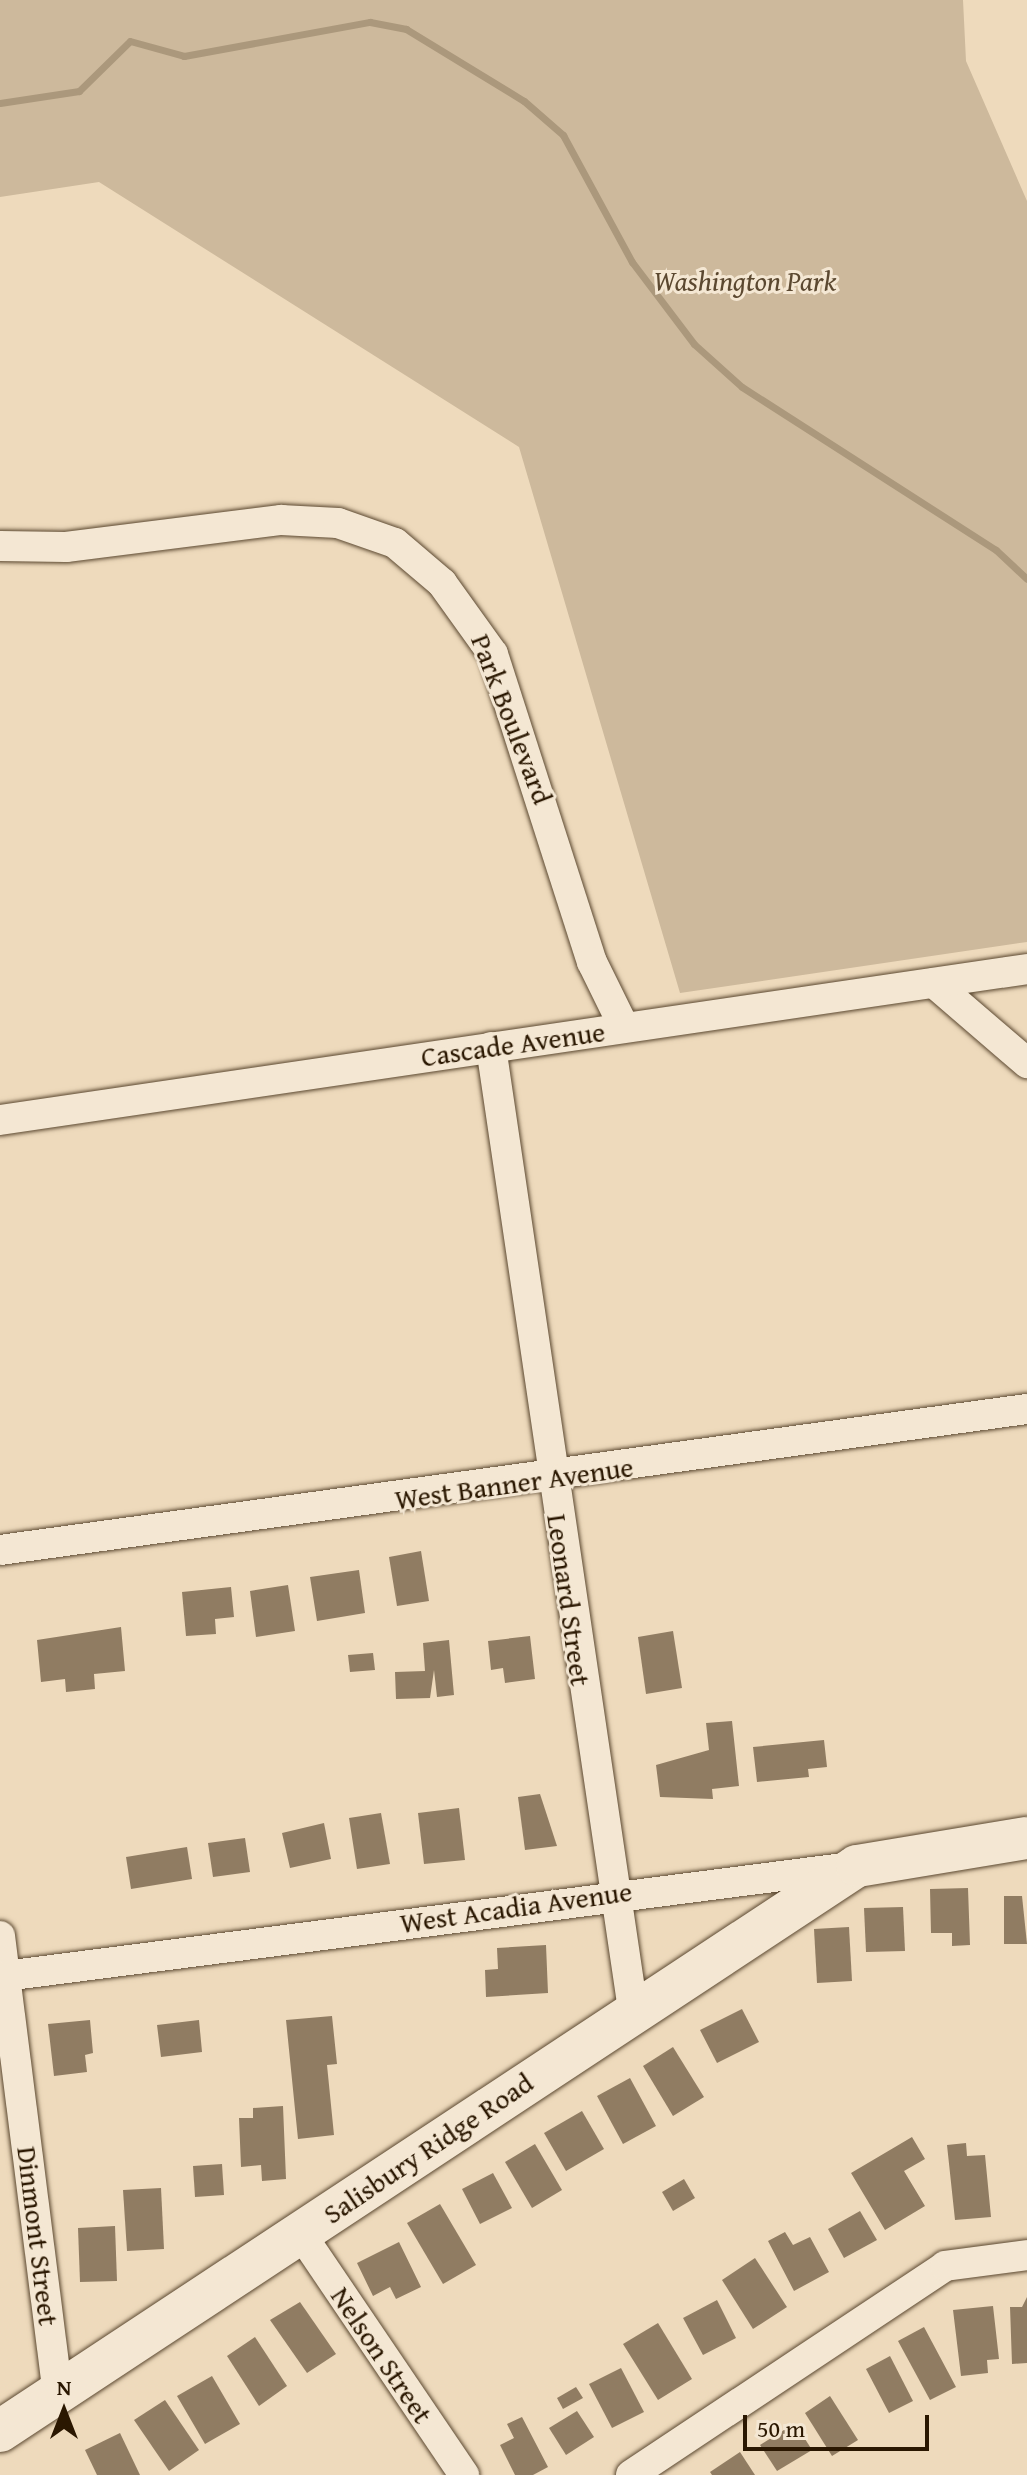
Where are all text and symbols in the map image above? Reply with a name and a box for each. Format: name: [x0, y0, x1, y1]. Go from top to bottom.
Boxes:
park label: Washington Park: [654, 264, 836, 298]
street label: Park Boulevard: [464, 629, 560, 809]
street label: Cascade Avenue: [419, 1014, 607, 1074]
street label: West Banner Avenue: [393, 1450, 635, 1516]
street label: Leonard Street: [540, 1512, 598, 1688]
street label: West Acadia Avenue: [398, 1874, 634, 1940]
street label: Salisbury Ridge Road: [317, 2065, 539, 2231]
street label: Dinmont Street: [10, 2144, 66, 2328]
street label: Nelson Street: [324, 2280, 440, 2430]
north arrow: [24, 2371, 104, 2451]
text: N: [57, 2371, 71, 2403]
scale bar: [747, 2399, 933, 2449]
text: 50 m: [757, 2411, 805, 2446]

